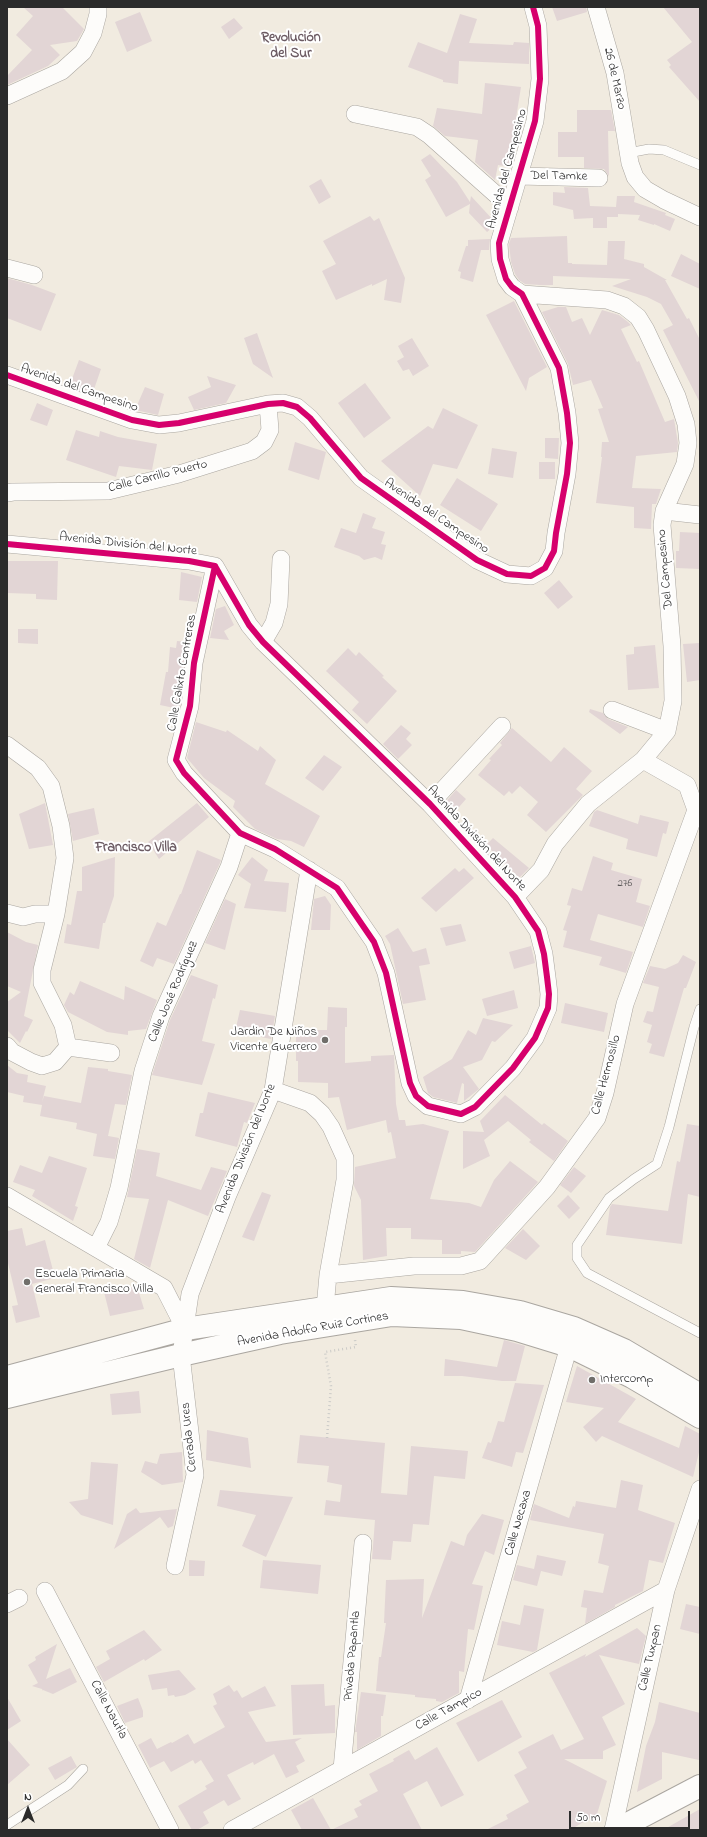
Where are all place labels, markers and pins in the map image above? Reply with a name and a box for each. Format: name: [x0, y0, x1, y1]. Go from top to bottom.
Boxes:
place label: Jardin De Niños Vicente Guerrero: [230, 1025, 317, 1056]
marker: Jardin De Niños Vicente Guerrero: [320, 1035, 330, 1045]
place label: Escuela Primaria General Francisco Villa: [35, 1267, 154, 1298]
marker: Escuela Primaria General Francisco Villa: [22, 1277, 32, 1287]
place label: Intercomp: [600, 1372, 653, 1388]
marker: Intercomp: [587, 1375, 597, 1385]

